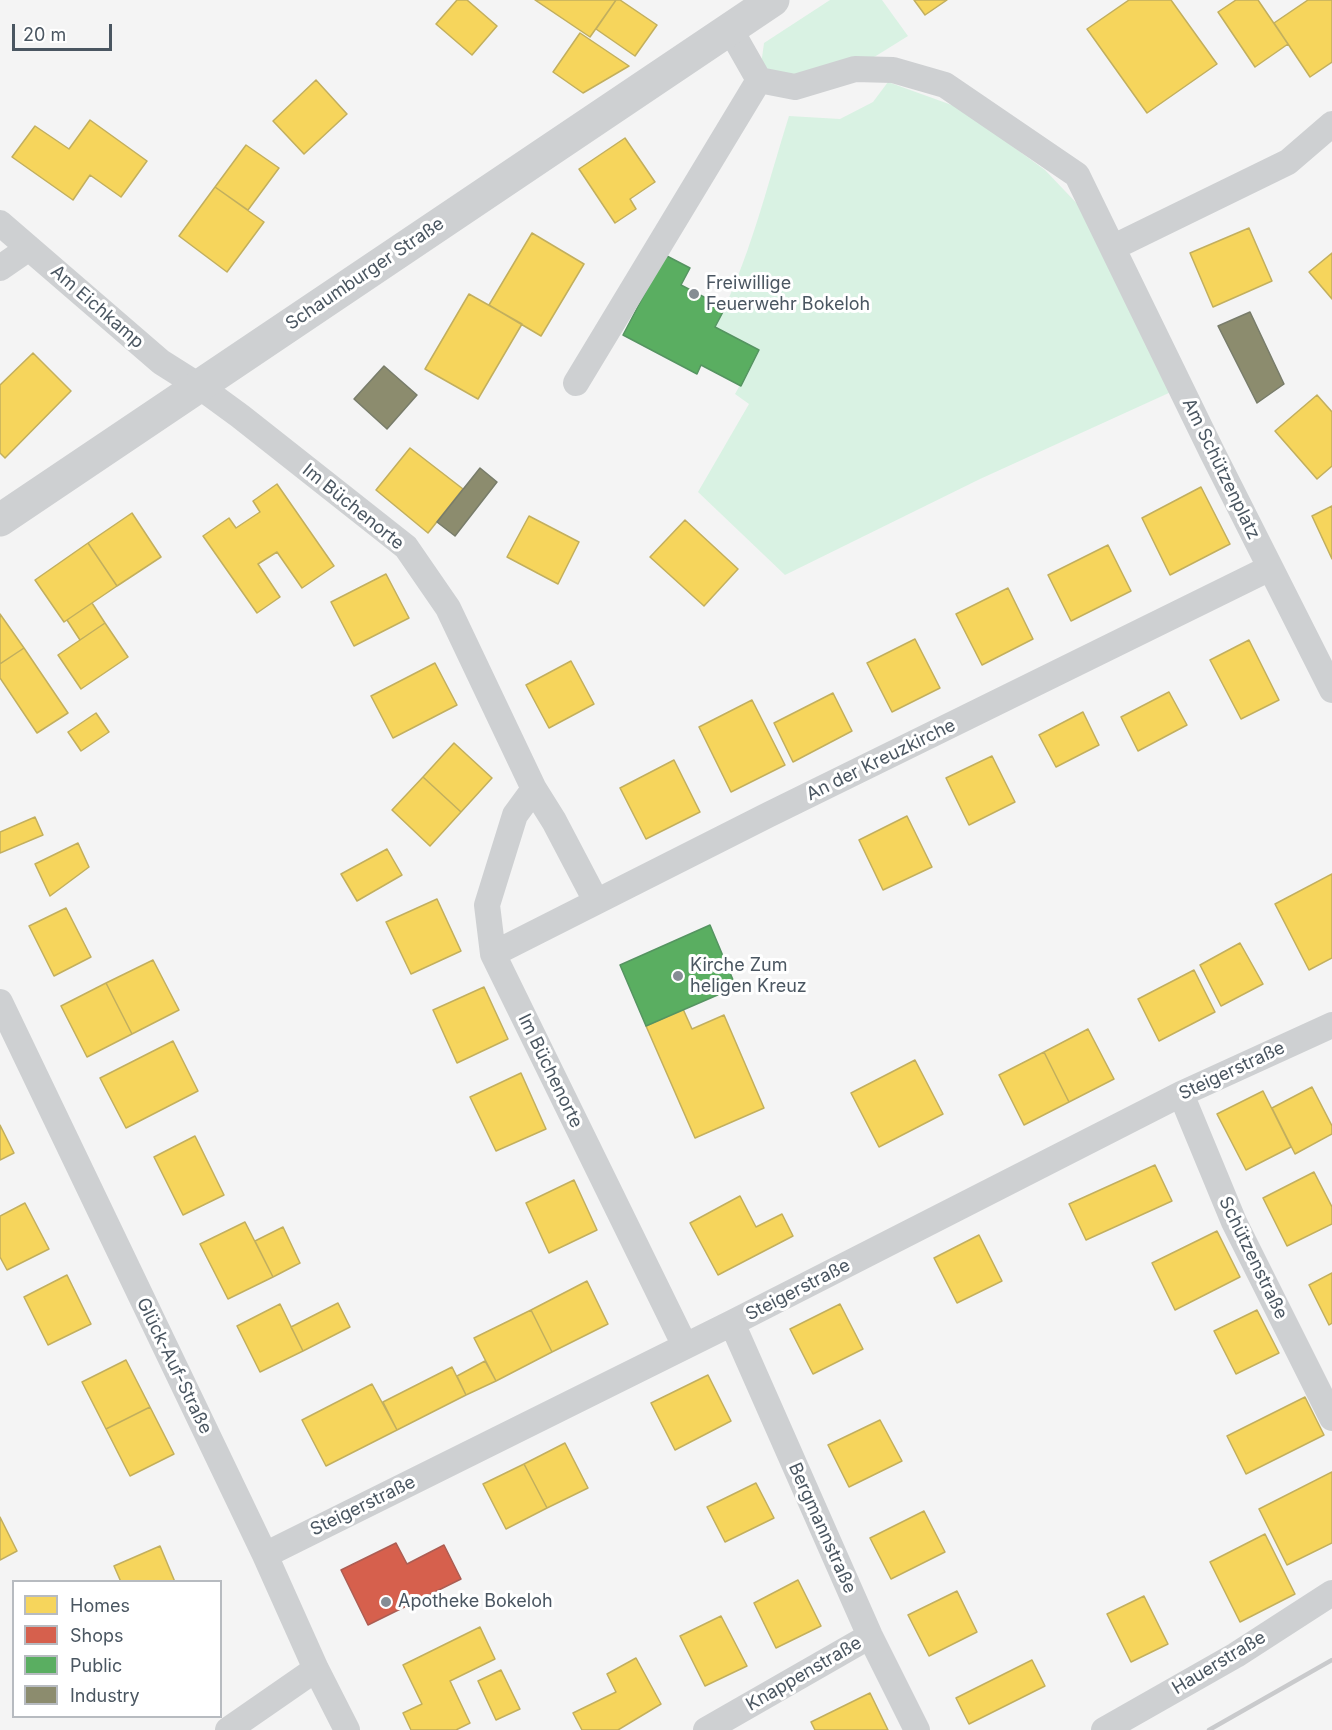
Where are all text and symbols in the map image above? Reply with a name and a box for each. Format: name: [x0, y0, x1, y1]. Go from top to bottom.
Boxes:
scale bar: [15, 12, 116, 50]
text: 20 m: [23, 24, 66, 45]
street label: Schaumburger Straße: [282, 213, 448, 335]
street label: Am Eichkamp: [46, 261, 148, 353]
place label: Freiwillige Feuerwehr Bokeloh: [706, 273, 870, 316]
marker: Freiwillige Feuerwehr Bokeloh: [687, 287, 701, 301]
street label: Am Schützenplatz: [1177, 395, 1265, 543]
street label: Im Büchenorte: [298, 460, 408, 554]
street label: An der Kreuzkirche: [803, 715, 959, 805]
place label: Kirche Zum heligen Kreuz: [690, 955, 807, 998]
marker: Kirche Zum heligen Kreuz: [671, 969, 685, 983]
street label: Im Büchenorte: [513, 1010, 587, 1132]
street label: Steigerstraße: [1176, 1037, 1288, 1105]
street label: Schützenstraße: [1214, 1193, 1292, 1323]
street label: Steigerstraße: [742, 1254, 854, 1326]
street label: Glück-Auf-Straße: [132, 1294, 216, 1438]
street label: Bergmannstraße: [784, 1459, 860, 1597]
street label: Steigerstraße: [307, 1471, 419, 1541]
legend: [12, 1580, 222, 1718]
place label: Apotheke Bokeloh: [398, 1591, 553, 1613]
text: Homes: [70, 1595, 130, 1616]
marker: Apotheke Bokeloh: [379, 1595, 393, 1609]
text: Shops: [70, 1625, 124, 1646]
street label: Hauerstraße: [1168, 1627, 1270, 1699]
street label: Knappenstraße: [742, 1632, 866, 1716]
text: Public: [70, 1655, 122, 1676]
text: Industry: [70, 1685, 140, 1706]

